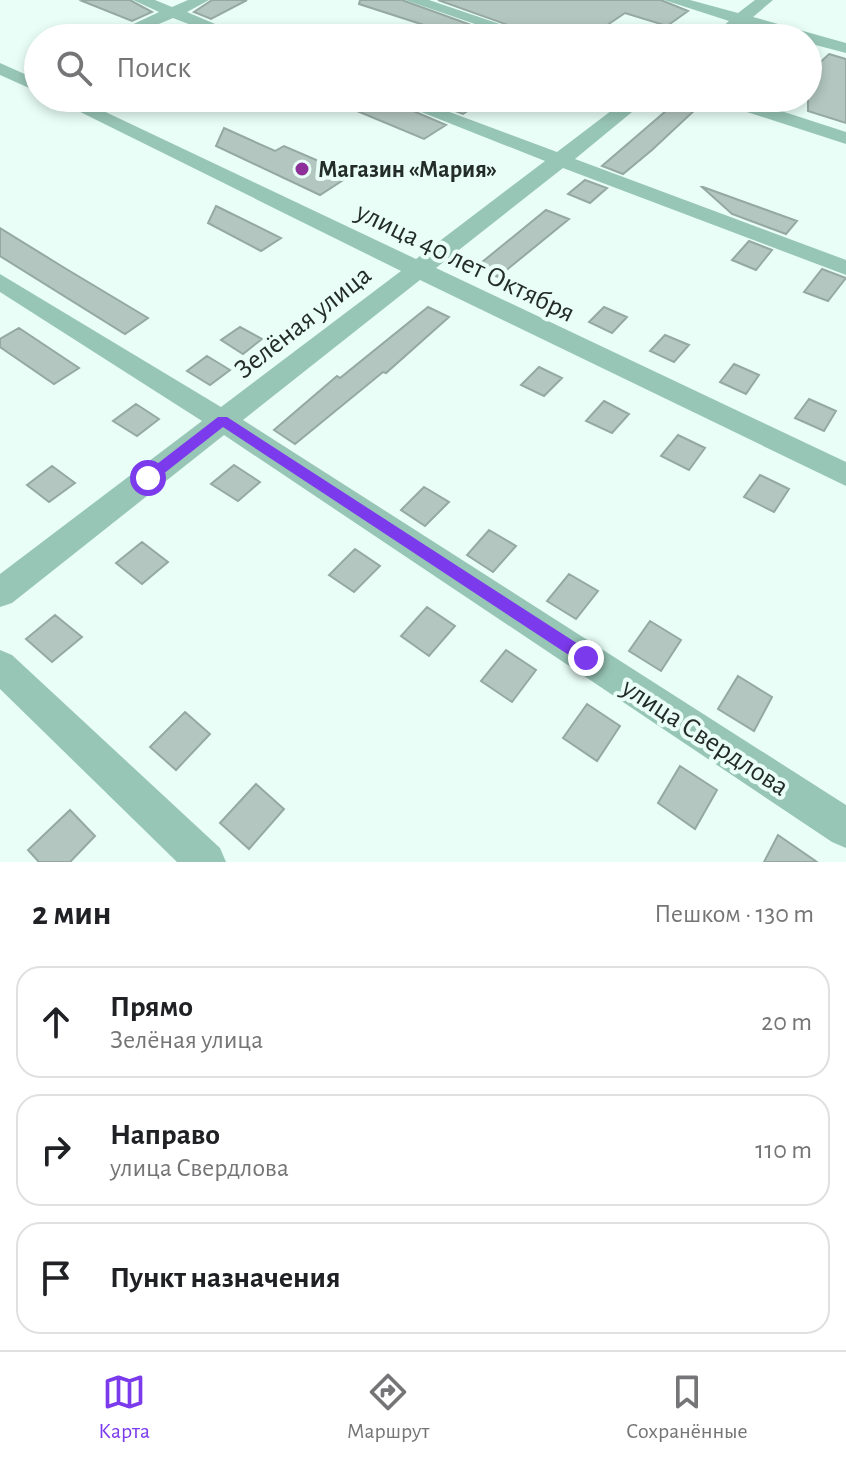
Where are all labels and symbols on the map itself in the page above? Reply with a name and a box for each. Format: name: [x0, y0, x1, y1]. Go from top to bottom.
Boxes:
place label: Магазин «Мария»: [318, 158, 497, 182]
marker: Магазин «Мария»: [293, 160, 311, 178]
street label: улица 40 лет Октября: [350, 197, 579, 328]
street label: Зелёная улица: [230, 261, 377, 384]
route start: [130, 460, 166, 496]
route end: [568, 640, 604, 676]
street label: улица Свердлова: [616, 673, 793, 802]

